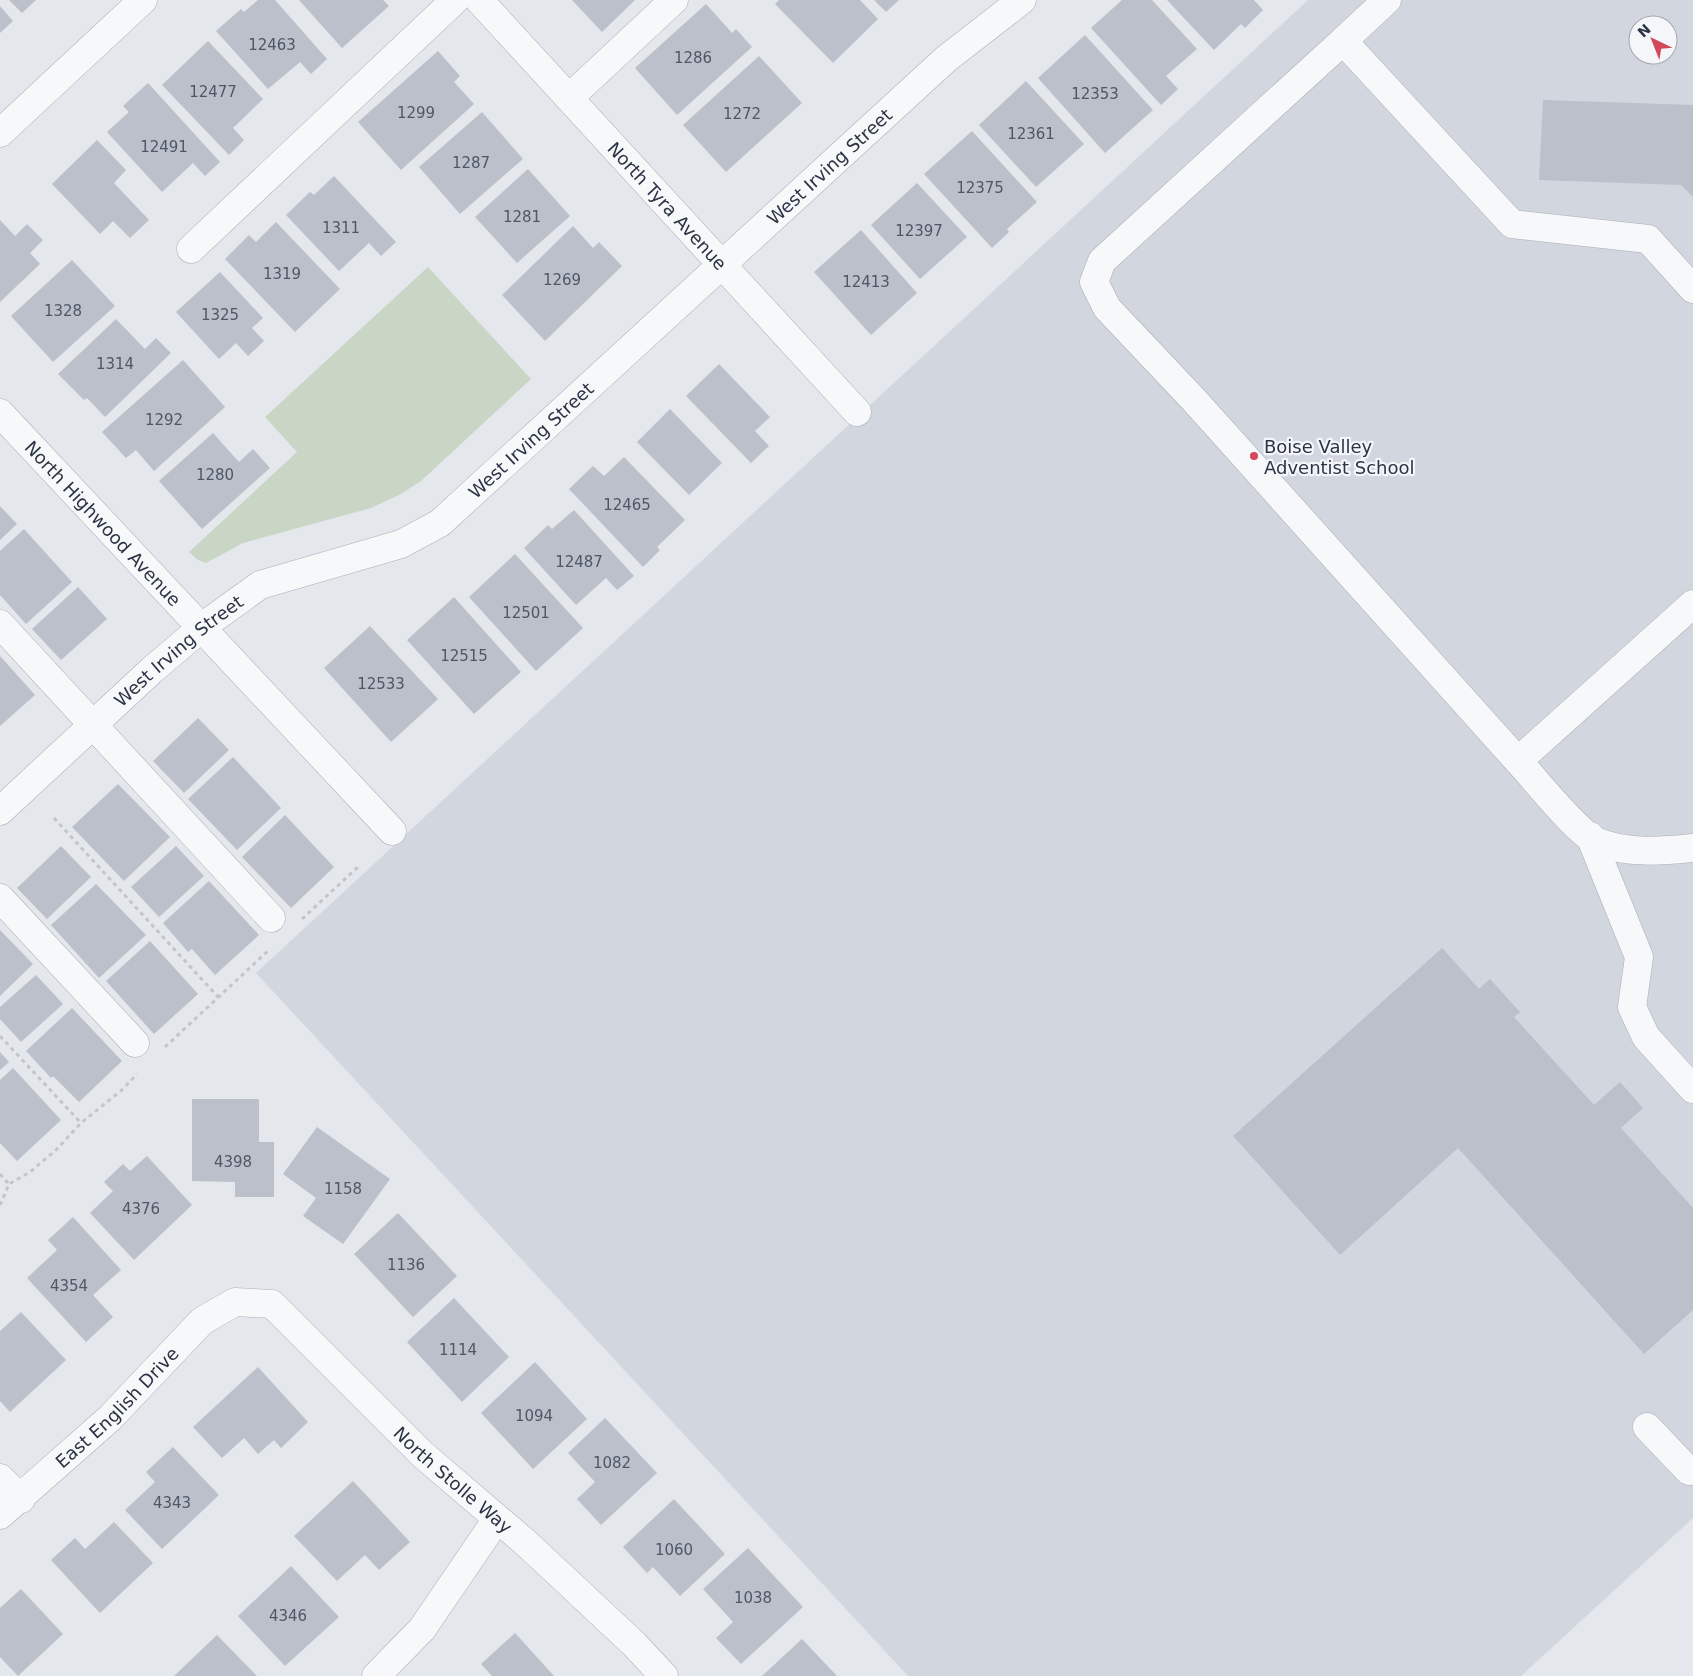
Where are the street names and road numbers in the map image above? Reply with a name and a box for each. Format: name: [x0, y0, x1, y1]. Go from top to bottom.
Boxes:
street label: West Irving Street: [762, 104, 896, 229]
street label: North Tyra Avenue: [604, 137, 731, 274]
street label: West Irving Street: [464, 377, 597, 502]
street label: North Highwood Avenue: [21, 436, 186, 610]
street label: West Irving Street: [110, 591, 247, 710]
street label: East English Drive: [51, 1343, 182, 1472]
street label: North Stolle Way: [390, 1422, 517, 1537]

